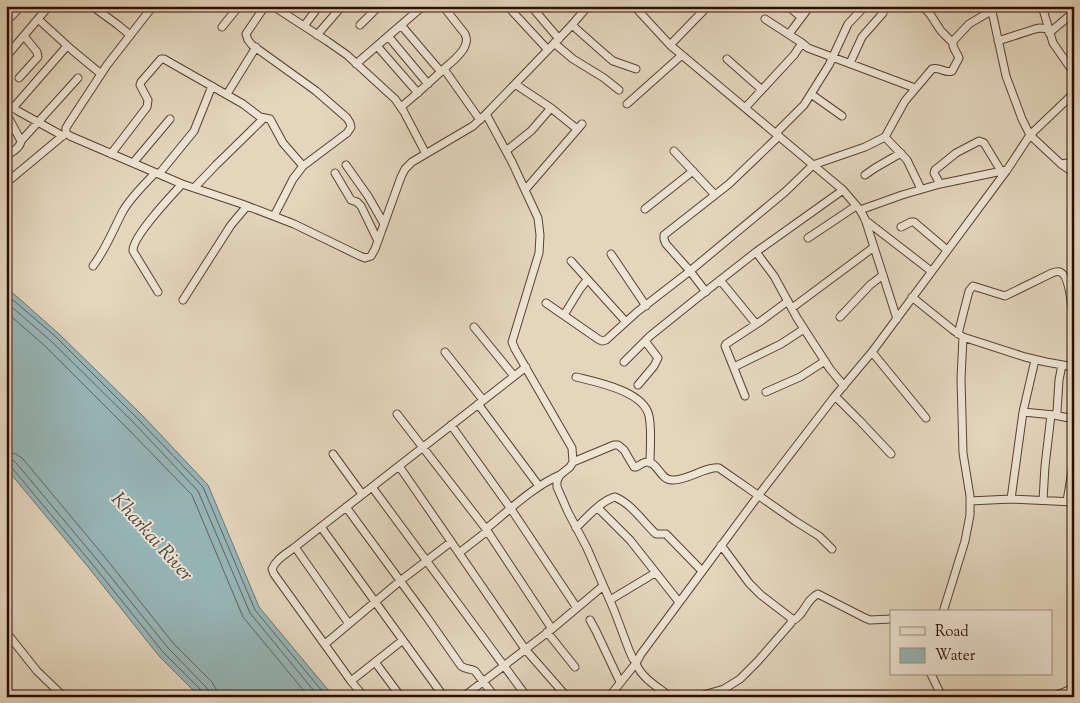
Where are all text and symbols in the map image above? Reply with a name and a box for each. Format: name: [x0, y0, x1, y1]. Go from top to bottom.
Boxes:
water label: Kharkai River: [103, 487, 199, 589]
legend: [890, 610, 1052, 676]
text: Road: [935, 622, 969, 643]
text: Water: [935, 646, 976, 667]

